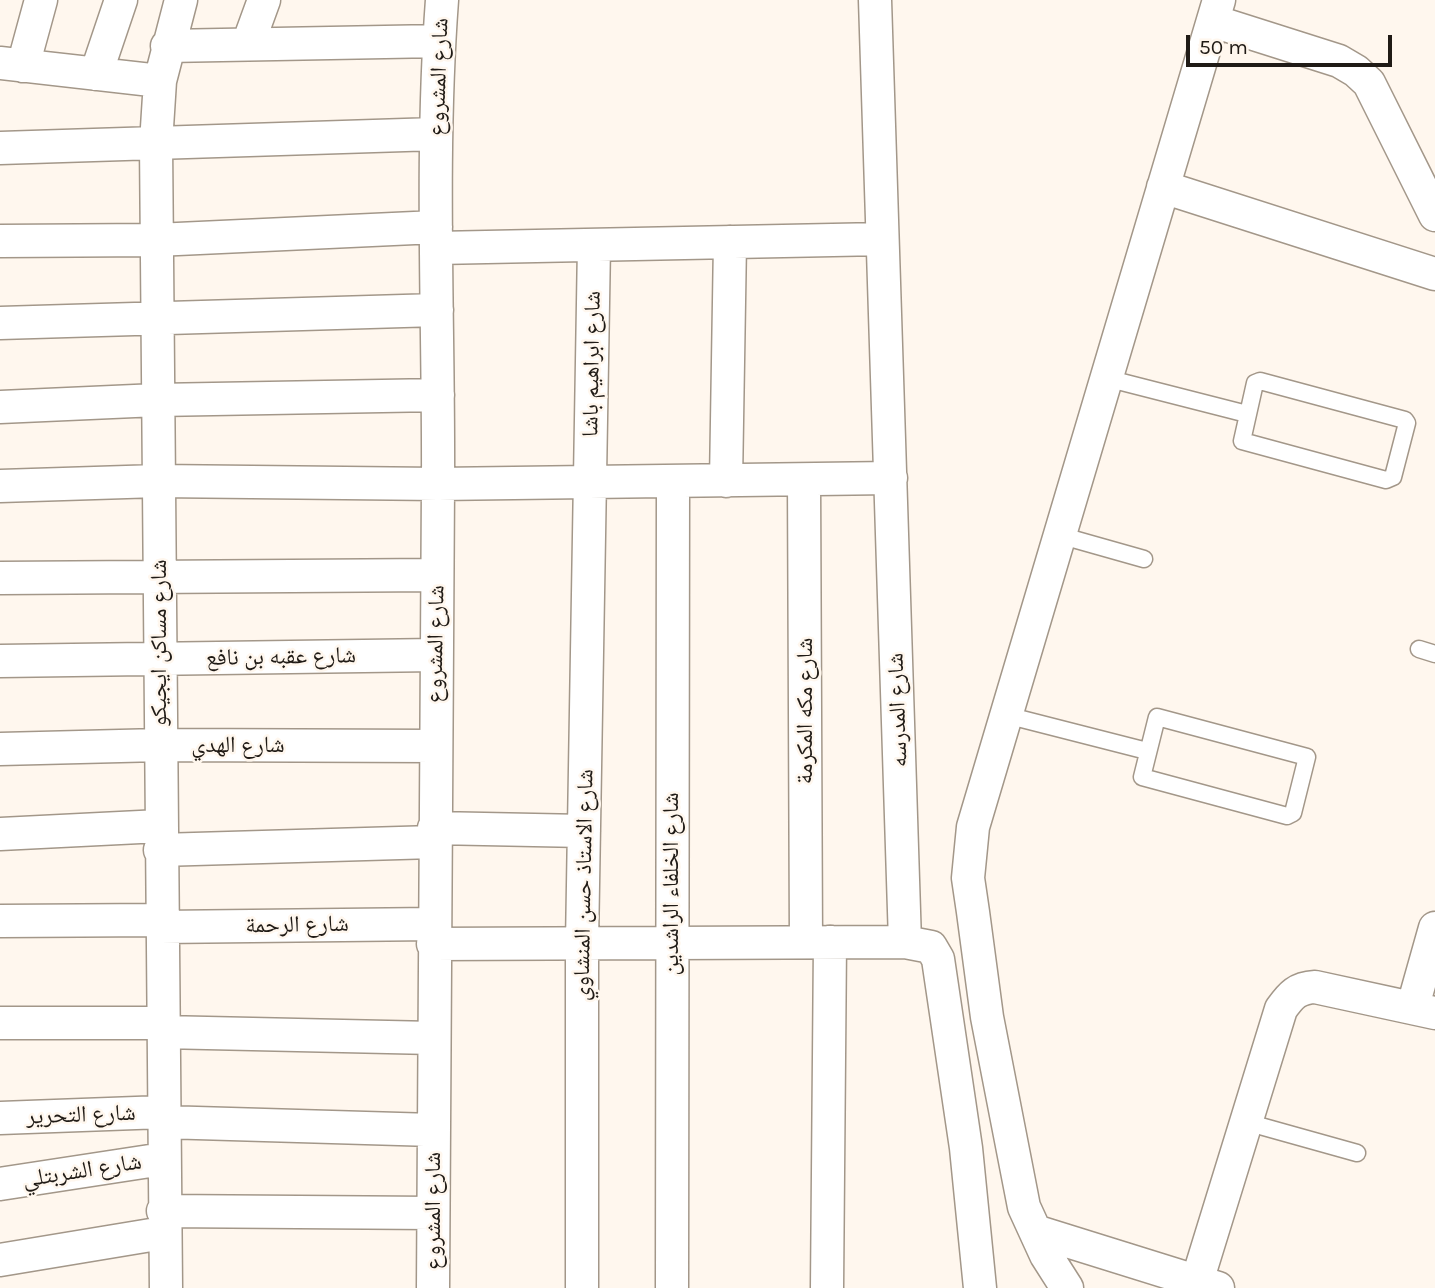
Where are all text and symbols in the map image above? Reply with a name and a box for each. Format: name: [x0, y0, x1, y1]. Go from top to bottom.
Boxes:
street label: شارع المشروع: [423, 17, 455, 137]
scale bar: [1190, 21, 1396, 65]
text: 50 m: [1199, 35, 1248, 59]
street label: شارع ابراهيم باشا: [577, 291, 607, 437]
street label: شارع مساكن ايجيكو: [145, 559, 173, 727]
street label: شارع المشروع: [421, 585, 451, 703]
street label: شارع مكه المكرمة: [791, 638, 819, 784]
street label: شارع عقبه بن نافع: [206, 642, 356, 672]
street label: شارع المدرسه: [882, 652, 914, 768]
street label: شارع الهدي: [191, 731, 285, 759]
street label: شارع الاستاذ حسن المنشاوي: [568, 769, 600, 1001]
street label: شارع الخلفاء الراشدين: [657, 792, 685, 976]
street label: شارع الرحمة: [245, 910, 349, 940]
street label: شارع التحرير: [26, 1099, 136, 1131]
street label: شارع الشربتلي: [21, 1148, 143, 1194]
street label: شارع المشروع: [419, 1152, 447, 1270]

